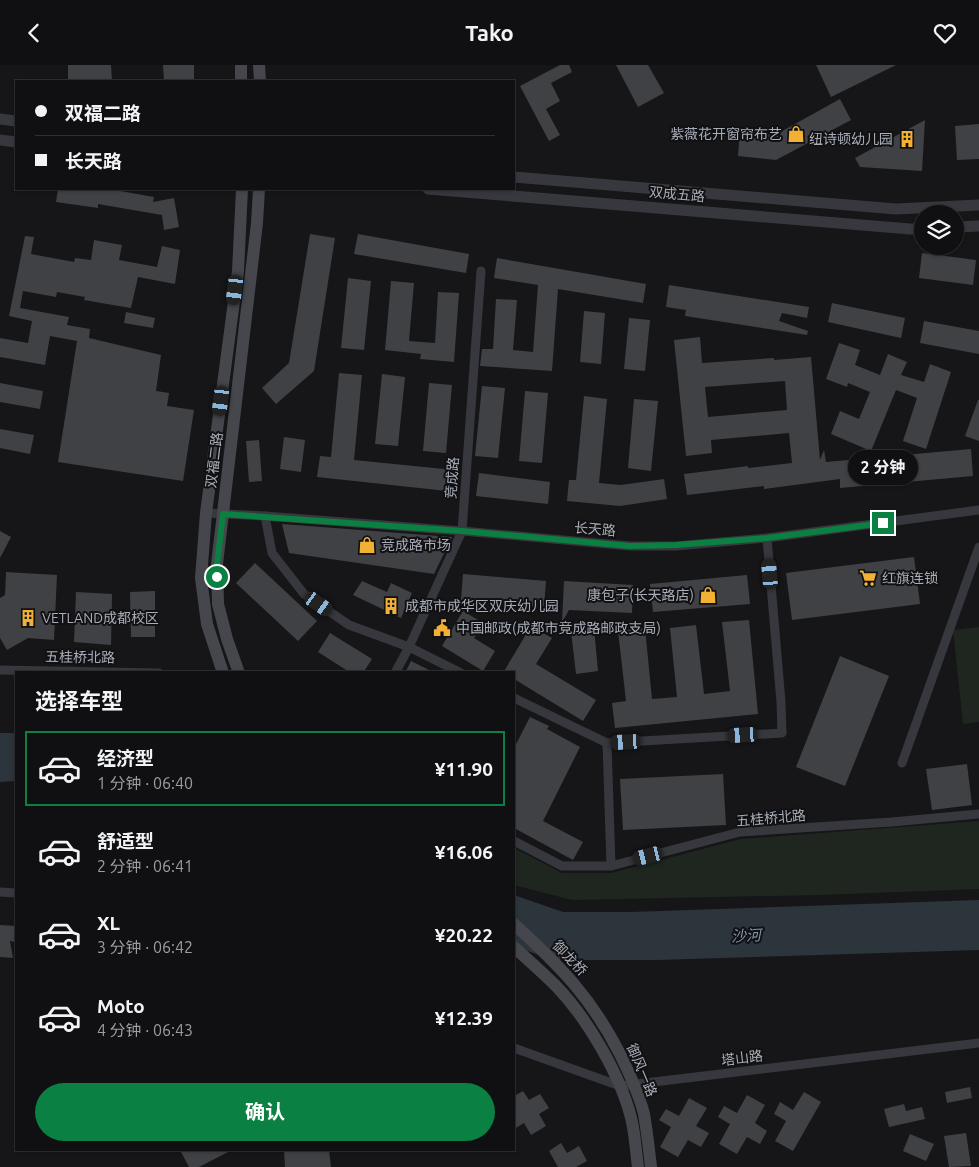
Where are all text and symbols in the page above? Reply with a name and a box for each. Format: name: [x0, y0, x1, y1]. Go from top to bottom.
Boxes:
icon: back: [20, 19, 48, 47]
icon: heart: [931, 19, 959, 47]
text: Tako: [465, 20, 514, 45]
text: 双福二路: [65, 102, 141, 124]
shop icon: 紫薇花开窗帘布艺: [786, 124, 806, 144]
place label: 紫薇花开窗帘布艺: [670, 126, 782, 142]
building icon: 纽诗顿幼儿园: [897, 129, 917, 149]
place label: 纽诗顿幼儿园: [809, 131, 893, 147]
text: 长天路: [65, 150, 122, 172]
street label: 双成五路: [648, 184, 706, 204]
map controls: [914, 205, 964, 255]
button: layers: [914, 205, 964, 255]
car: [225, 274, 244, 306]
car: [211, 385, 230, 417]
street label: 双福二路: [203, 431, 225, 489]
callout: 2 分钟: [848, 451, 918, 485]
street label: 竞成路: [443, 456, 461, 500]
text: 2 分钟: [861, 458, 905, 476]
route end: [872, 512, 894, 534]
street label: 长天路: [573, 519, 617, 539]
shop icon: 竞成路市场: [357, 535, 377, 555]
place label: 竞成路市场: [381, 537, 451, 553]
car: [761, 558, 778, 590]
route start: [206, 566, 228, 588]
supermarket icon: 红旗连锁: [858, 568, 878, 588]
place label: 红旗连锁: [882, 570, 938, 586]
shop icon: 康包子(长天路店): [698, 585, 718, 605]
place label: 康包子(长天路店): [587, 587, 694, 603]
car: [302, 589, 335, 619]
building icon: 成都市成华区双庆幼儿园: [381, 596, 401, 616]
place label: 成都市成华区双庆幼儿园: [405, 598, 559, 614]
building icon: VETLAND成都校区: [18, 608, 38, 628]
place label: VETLAND成都校区: [42, 610, 159, 626]
public building icon: 中国邮政(成都市竞成路邮政支局): [432, 618, 452, 638]
place label: 中国邮政(成都市竞成路邮政支局): [456, 620, 661, 636]
street label: 五桂桥北路: [45, 648, 115, 666]
text: 选择车型: [35, 688, 123, 713]
car: [727, 727, 758, 743]
car: [610, 734, 641, 750]
icon: car: [37, 746, 82, 791]
text: 经济型: [97, 747, 154, 769]
text: ¥11.90: [435, 758, 493, 780]
text: 1 分钟 · 06:40: [97, 774, 193, 792]
street label: 五桂桥北路: [735, 807, 807, 829]
icon: car: [37, 829, 82, 874]
text: 舒适型: [97, 830, 154, 852]
text: ¥16.06: [435, 841, 493, 863]
car: [631, 845, 664, 867]
text: 2 分钟 · 06:41: [97, 857, 193, 875]
icon: car: [37, 912, 82, 957]
text: XL: [97, 912, 120, 934]
text: ¥20.22: [435, 924, 493, 946]
water label: 沙河: [731, 926, 764, 945]
street label: 御龙桥: [550, 937, 590, 979]
text: 3 分钟 · 06:42: [97, 938, 193, 956]
icon: car: [37, 995, 82, 1040]
text: Moto: [97, 995, 145, 1017]
text: ¥12.39: [435, 1007, 493, 1029]
text: 4 分钟 · 06:43: [97, 1021, 193, 1039]
street label: 御风一路: [624, 1041, 660, 1099]
street label: 塔山路: [720, 1048, 764, 1068]
button: 确认: [35, 1083, 495, 1141]

